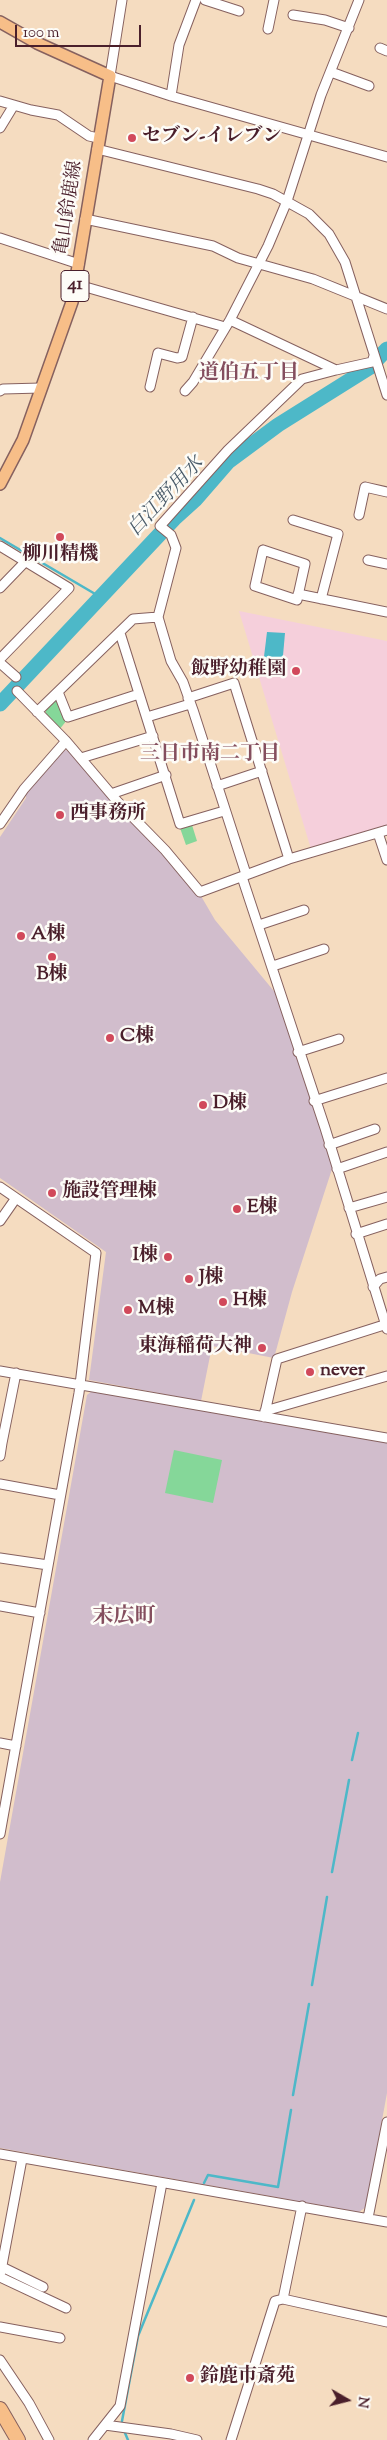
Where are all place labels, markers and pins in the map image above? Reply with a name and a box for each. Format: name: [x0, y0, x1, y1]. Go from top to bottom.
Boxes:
place label: セブン-イレブン: [142, 127, 281, 149]
marker: セブン-イレブン: [126, 132, 138, 144]
marker: 柳川精機: [54, 531, 66, 543]
place label: 柳川精機: [22, 545, 98, 567]
place label: 飯野幼稚園: [191, 660, 286, 682]
marker: 飯野幼稚園: [290, 665, 302, 677]
place label: 西事務所: [70, 804, 146, 826]
marker: 西事務所: [54, 809, 66, 821]
place label: A棟: [31, 925, 65, 947]
marker: A棟: [15, 930, 27, 942]
marker: B棟: [46, 951, 58, 963]
place label: B棟: [37, 965, 67, 987]
place label: C棟: [120, 1027, 154, 1049]
marker: C棟: [104, 1032, 116, 1044]
place label: D棟: [213, 1094, 247, 1116]
marker: D棟: [197, 1099, 209, 1111]
place label: 施設管理棟: [62, 1182, 157, 1204]
marker: 施設管理棟: [46, 1187, 58, 1199]
place label: E棟: [247, 1198, 277, 1220]
marker: E棟: [231, 1203, 243, 1215]
place label: I棟: [133, 1246, 158, 1268]
marker: I棟: [162, 1251, 174, 1263]
place label: J棟: [199, 1268, 224, 1290]
marker: J棟: [183, 1273, 195, 1285]
place label: H棟: [233, 1291, 267, 1313]
marker: H棟: [217, 1296, 229, 1308]
place label: M棟: [138, 1299, 174, 1321]
marker: M棟: [122, 1304, 134, 1316]
place label: 東海稲荷大神: [138, 1337, 252, 1359]
marker: 東海稲荷大神: [256, 1342, 268, 1354]
place label: never: [320, 1361, 365, 1383]
marker: never: [304, 1366, 316, 1378]
place label: 鈴鹿市斎苑: [200, 2367, 295, 2389]
marker: 鈴鹿市斎苑: [184, 2372, 196, 2384]

